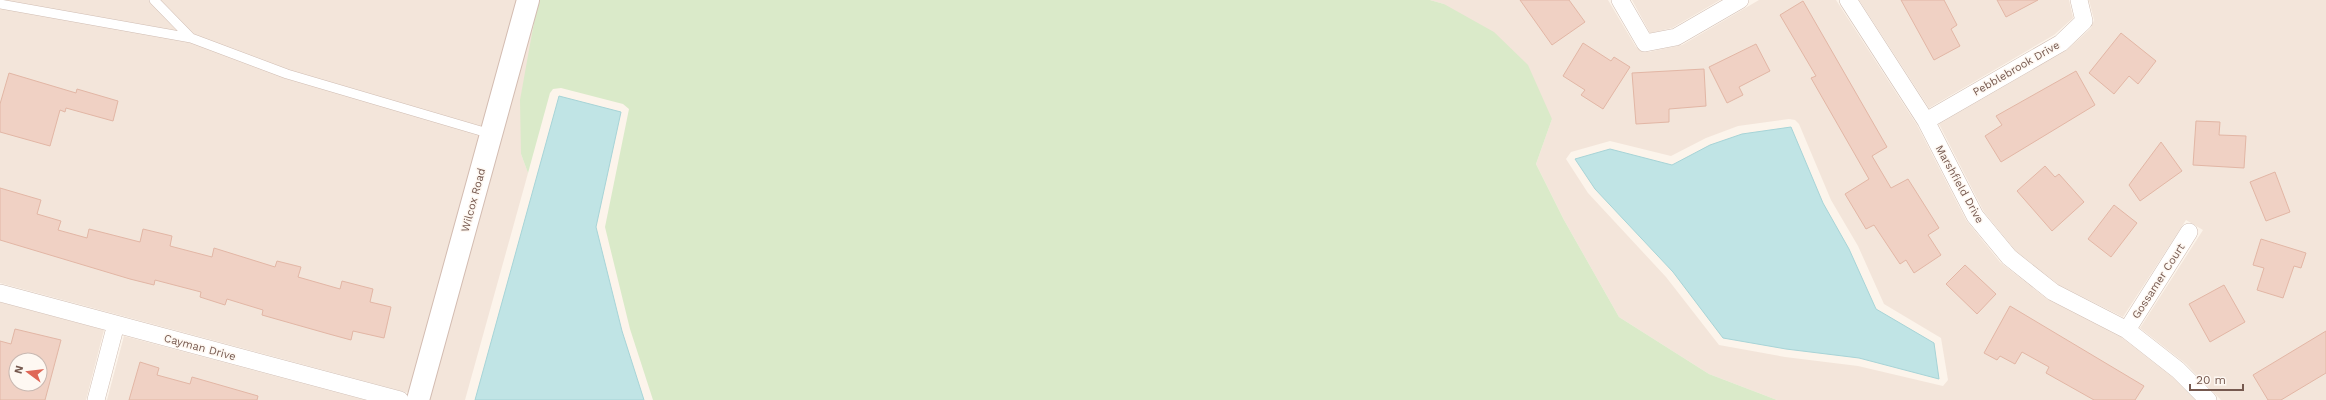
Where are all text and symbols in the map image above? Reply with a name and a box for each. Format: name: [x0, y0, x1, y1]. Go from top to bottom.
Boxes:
street label: Pebblebrook Drive: [1971, 38, 2062, 99]
street label: Marshfield Drive: [1933, 143, 1986, 226]
street label: Wilcox Road: [459, 167, 488, 234]
street label: Gossamer Court: [2129, 241, 2188, 321]
street label: Cayman Drive: [163, 332, 237, 363]
north arrow: [8, 352, 48, 392]
text: N: [11, 364, 26, 375]
scale bar: [2190, 366, 2243, 392]
text: 20 m: [2196, 373, 2226, 387]

